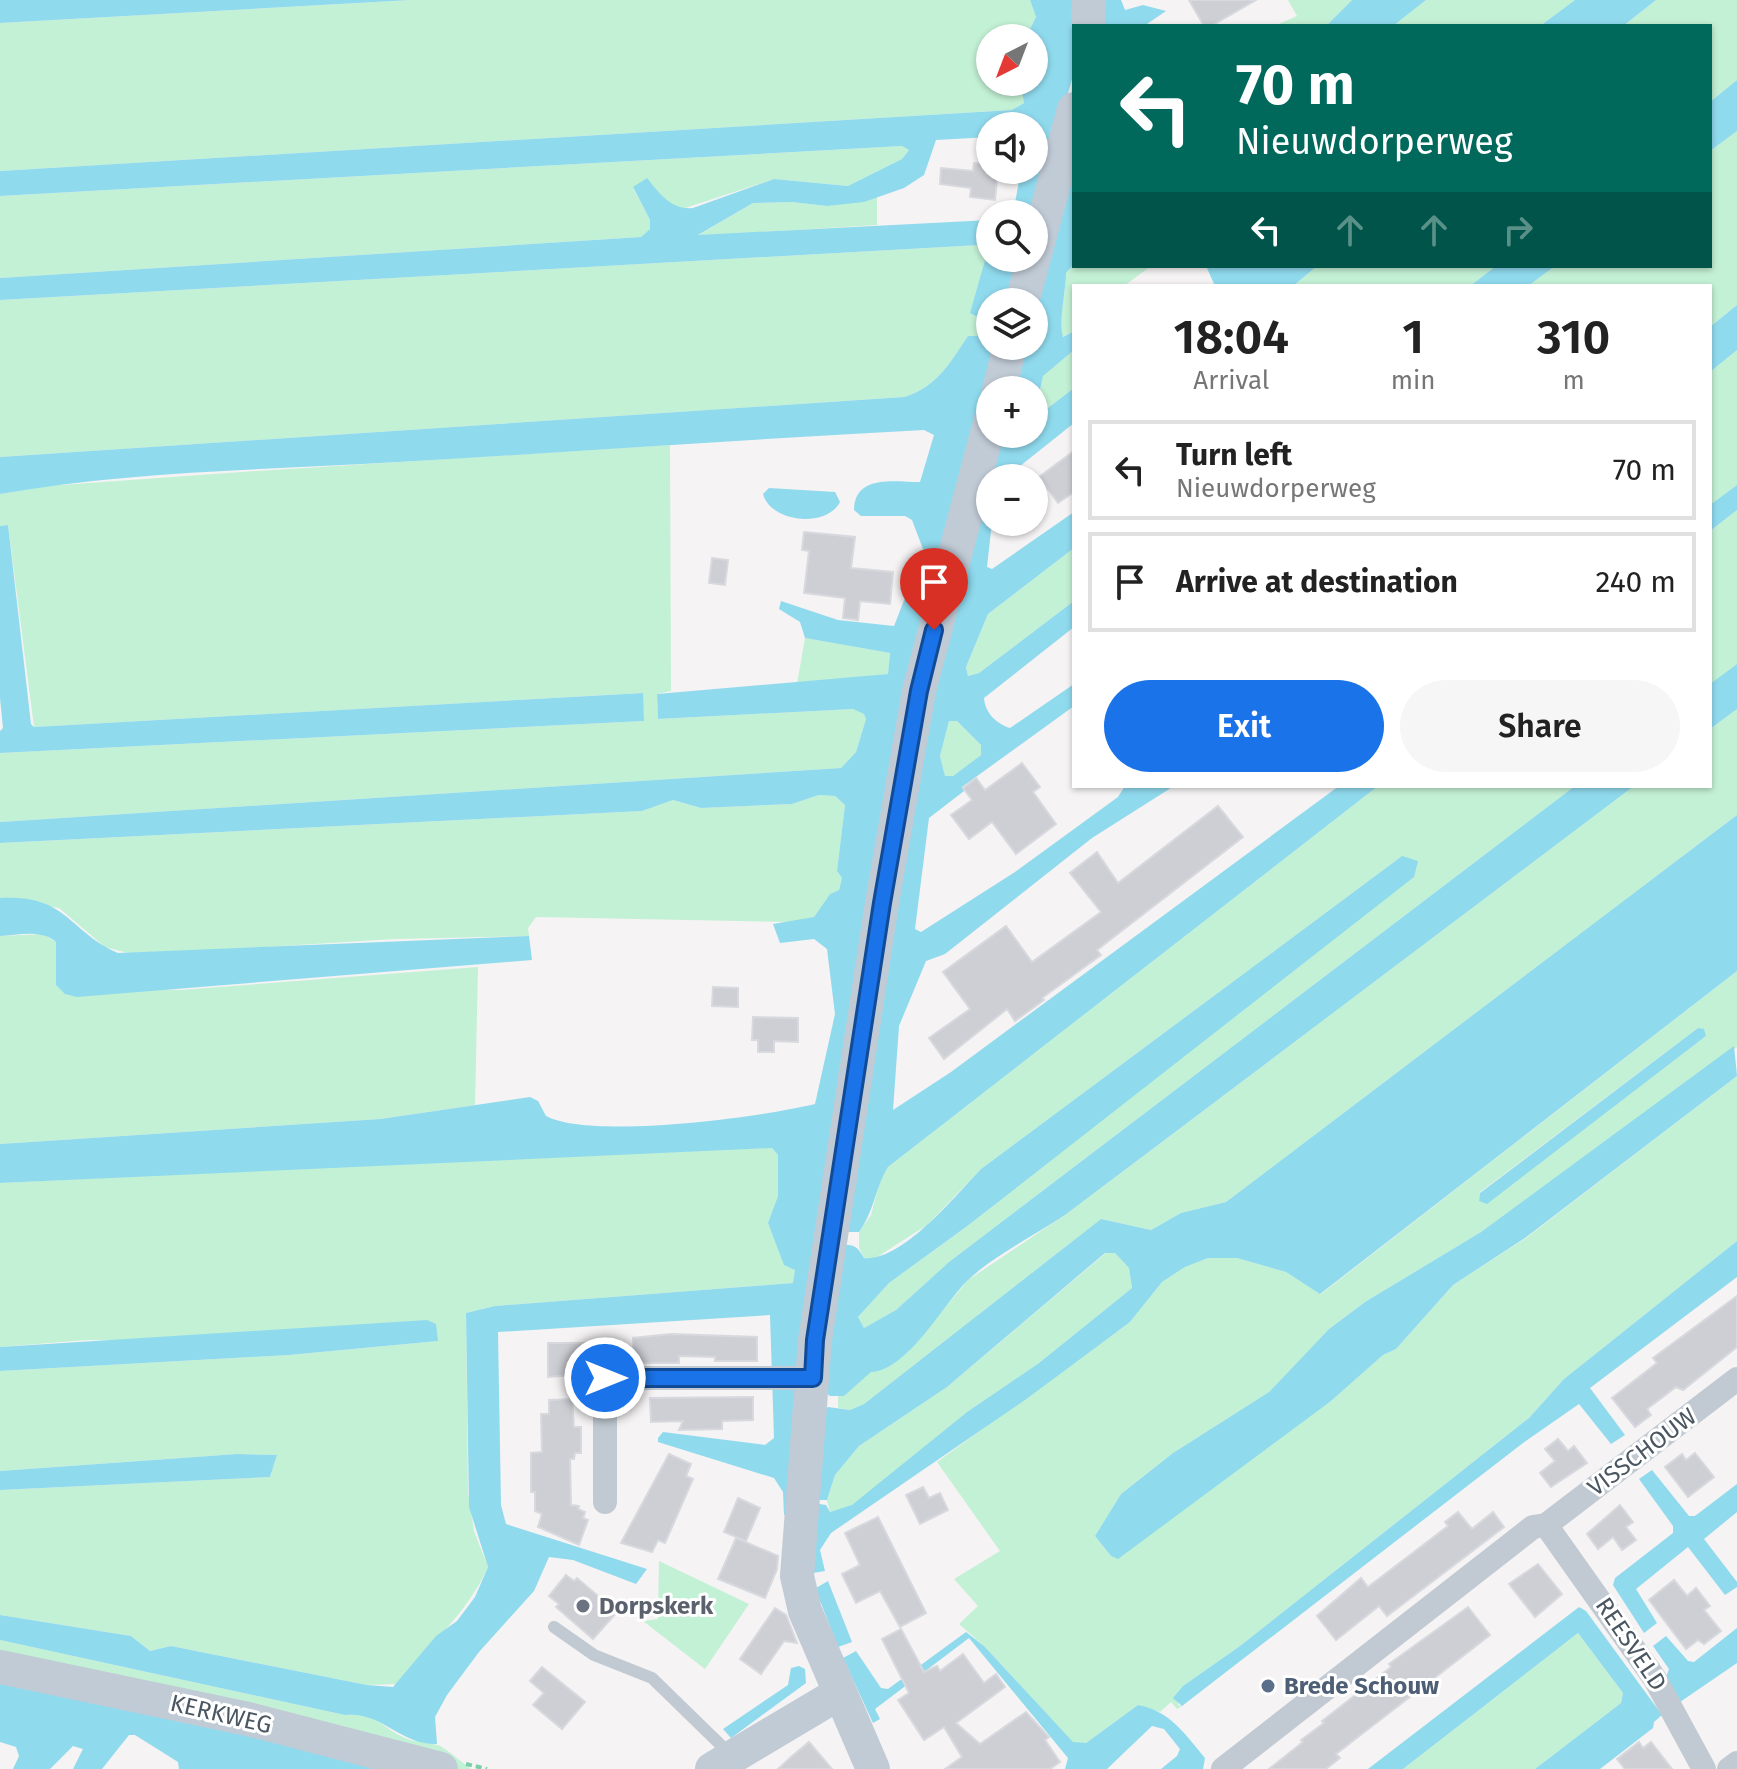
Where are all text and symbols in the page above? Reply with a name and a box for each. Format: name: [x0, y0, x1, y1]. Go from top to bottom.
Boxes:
north arrow: [976, 24, 1048, 96]
map controls: [976, 24, 1048, 536]
text: 70 m: [1236, 52, 1355, 119]
icon: left: [1104, 56, 1208, 160]
button: sound: [976, 112, 1048, 184]
text: Nieuwdorperweg: [1236, 120, 1513, 164]
button: search: [976, 200, 1048, 272]
icon: left: [1244, 208, 1288, 252]
icon: ahead: [1328, 208, 1372, 252]
icon: ahead: [1412, 208, 1456, 252]
icon: right: [1496, 208, 1540, 252]
button: layers: [976, 288, 1048, 360]
text: 18:04: [1174, 308, 1289, 366]
text: 1: [1402, 308, 1424, 366]
text: 310: [1537, 308, 1610, 366]
text: Arrival: [1193, 365, 1269, 396]
text: min: [1391, 365, 1436, 396]
text: m: [1563, 365, 1585, 396]
button: +: [976, 376, 1048, 448]
text: Turn left: [1176, 437, 1292, 473]
icon: left: [1108, 448, 1152, 492]
text: 70 m: [1613, 452, 1676, 488]
button: −: [976, 464, 1048, 536]
text: Nieuwdorperweg: [1176, 473, 1376, 504]
pin: [900, 548, 968, 630]
icon: arrive: [912, 560, 956, 604]
icon: arrive: [1108, 560, 1152, 604]
text: Arrive at destination: [1176, 564, 1458, 600]
text: 240 m: [1596, 564, 1676, 600]
button: Exit: [1104, 680, 1384, 772]
button: Share: [1400, 680, 1680, 772]
position arrow: [563, 1336, 647, 1420]
street label: VISSCHOUW: [1582, 1402, 1702, 1502]
place label: Dorpskerk: [599, 1592, 714, 1620]
street label: REESVELD: [1590, 1592, 1672, 1696]
marker: Dorpskerk: [574, 1597, 592, 1615]
place label: Brede Schouw: [1284, 1672, 1439, 1700]
marker: Brede Schouw: [1259, 1677, 1277, 1695]
street label: KERKWEG: [168, 1689, 274, 1739]

